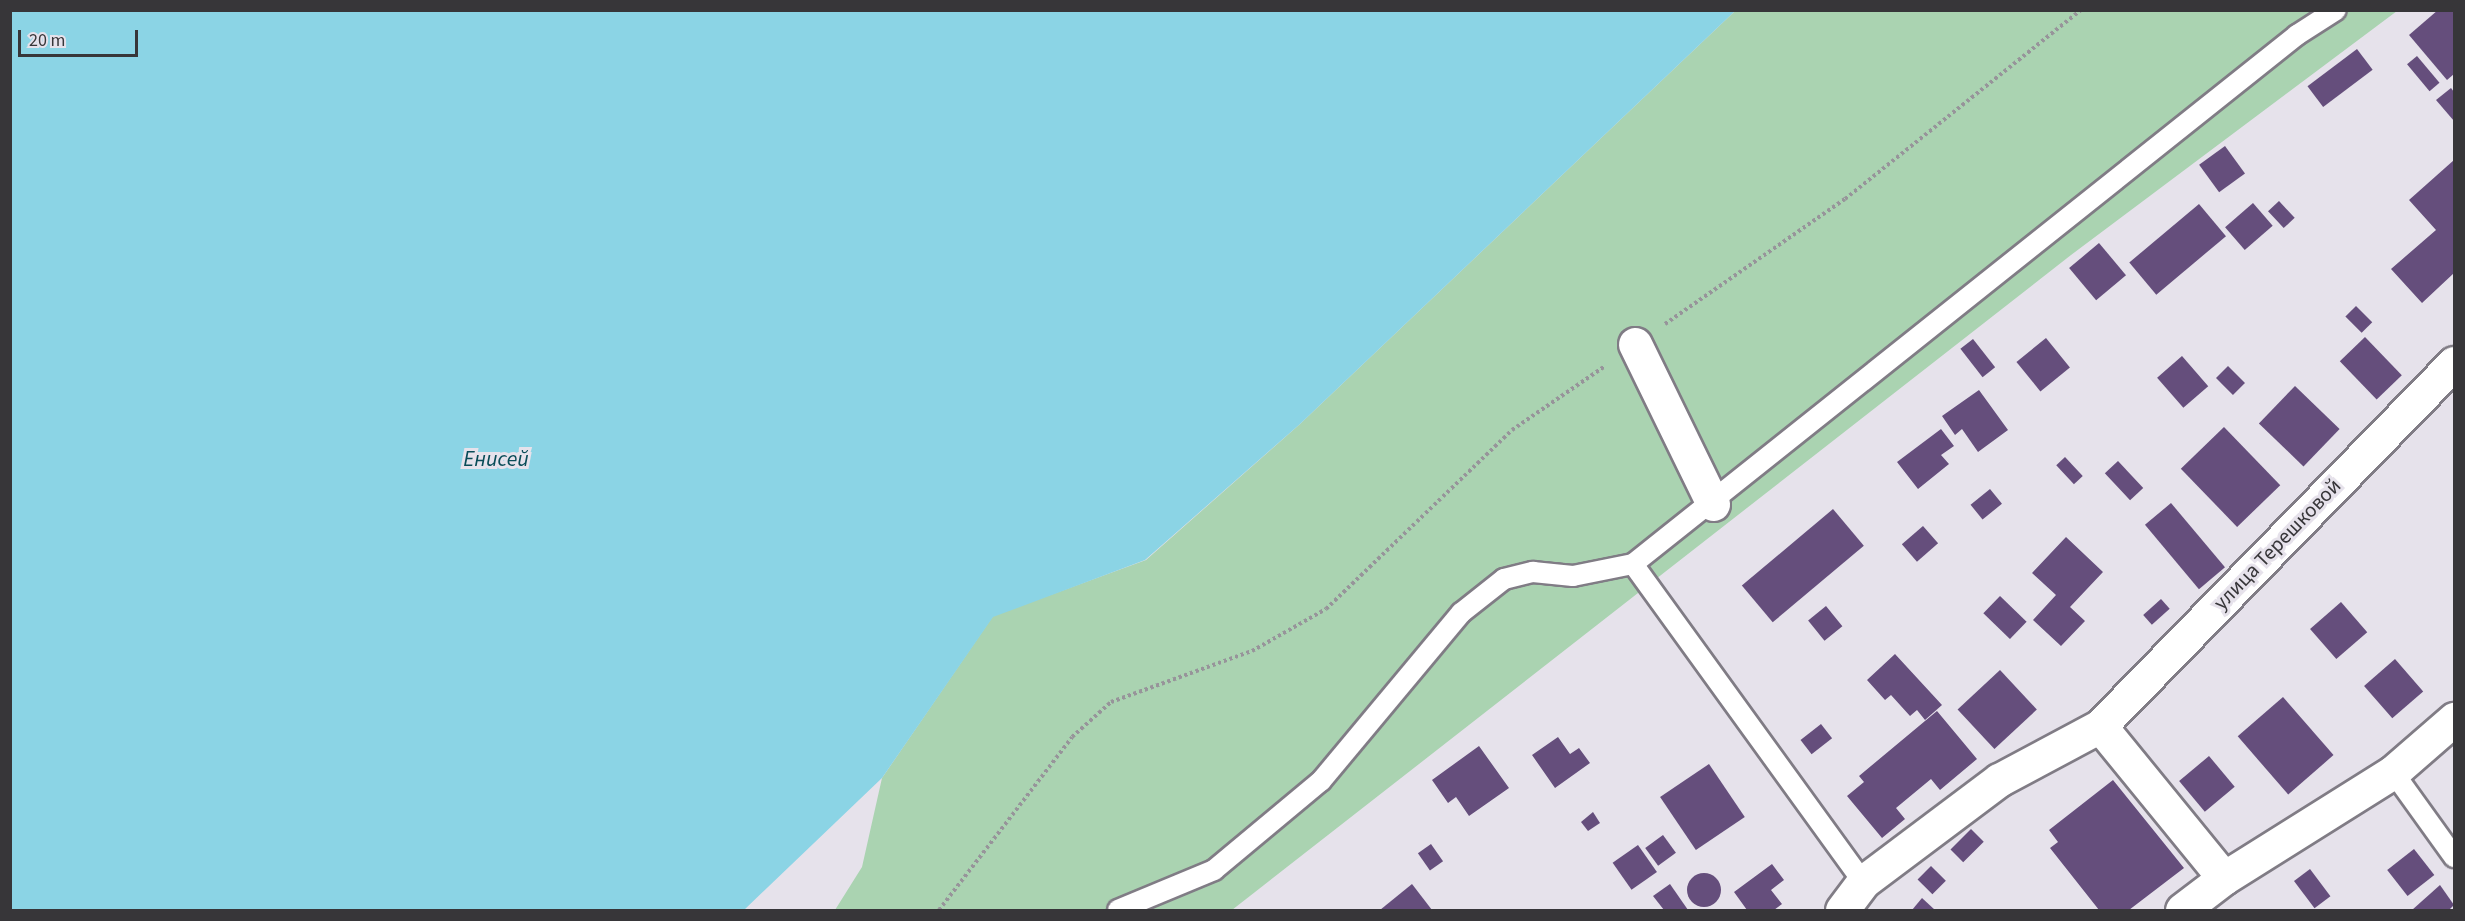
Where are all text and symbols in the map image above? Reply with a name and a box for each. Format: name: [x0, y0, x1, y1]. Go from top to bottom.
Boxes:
scale bar: [21, 18, 141, 56]
text: 20 m: [29, 28, 65, 53]
water label: Енисей: [463, 447, 529, 473]
street label: улица Терешковой: [2208, 473, 2346, 615]

